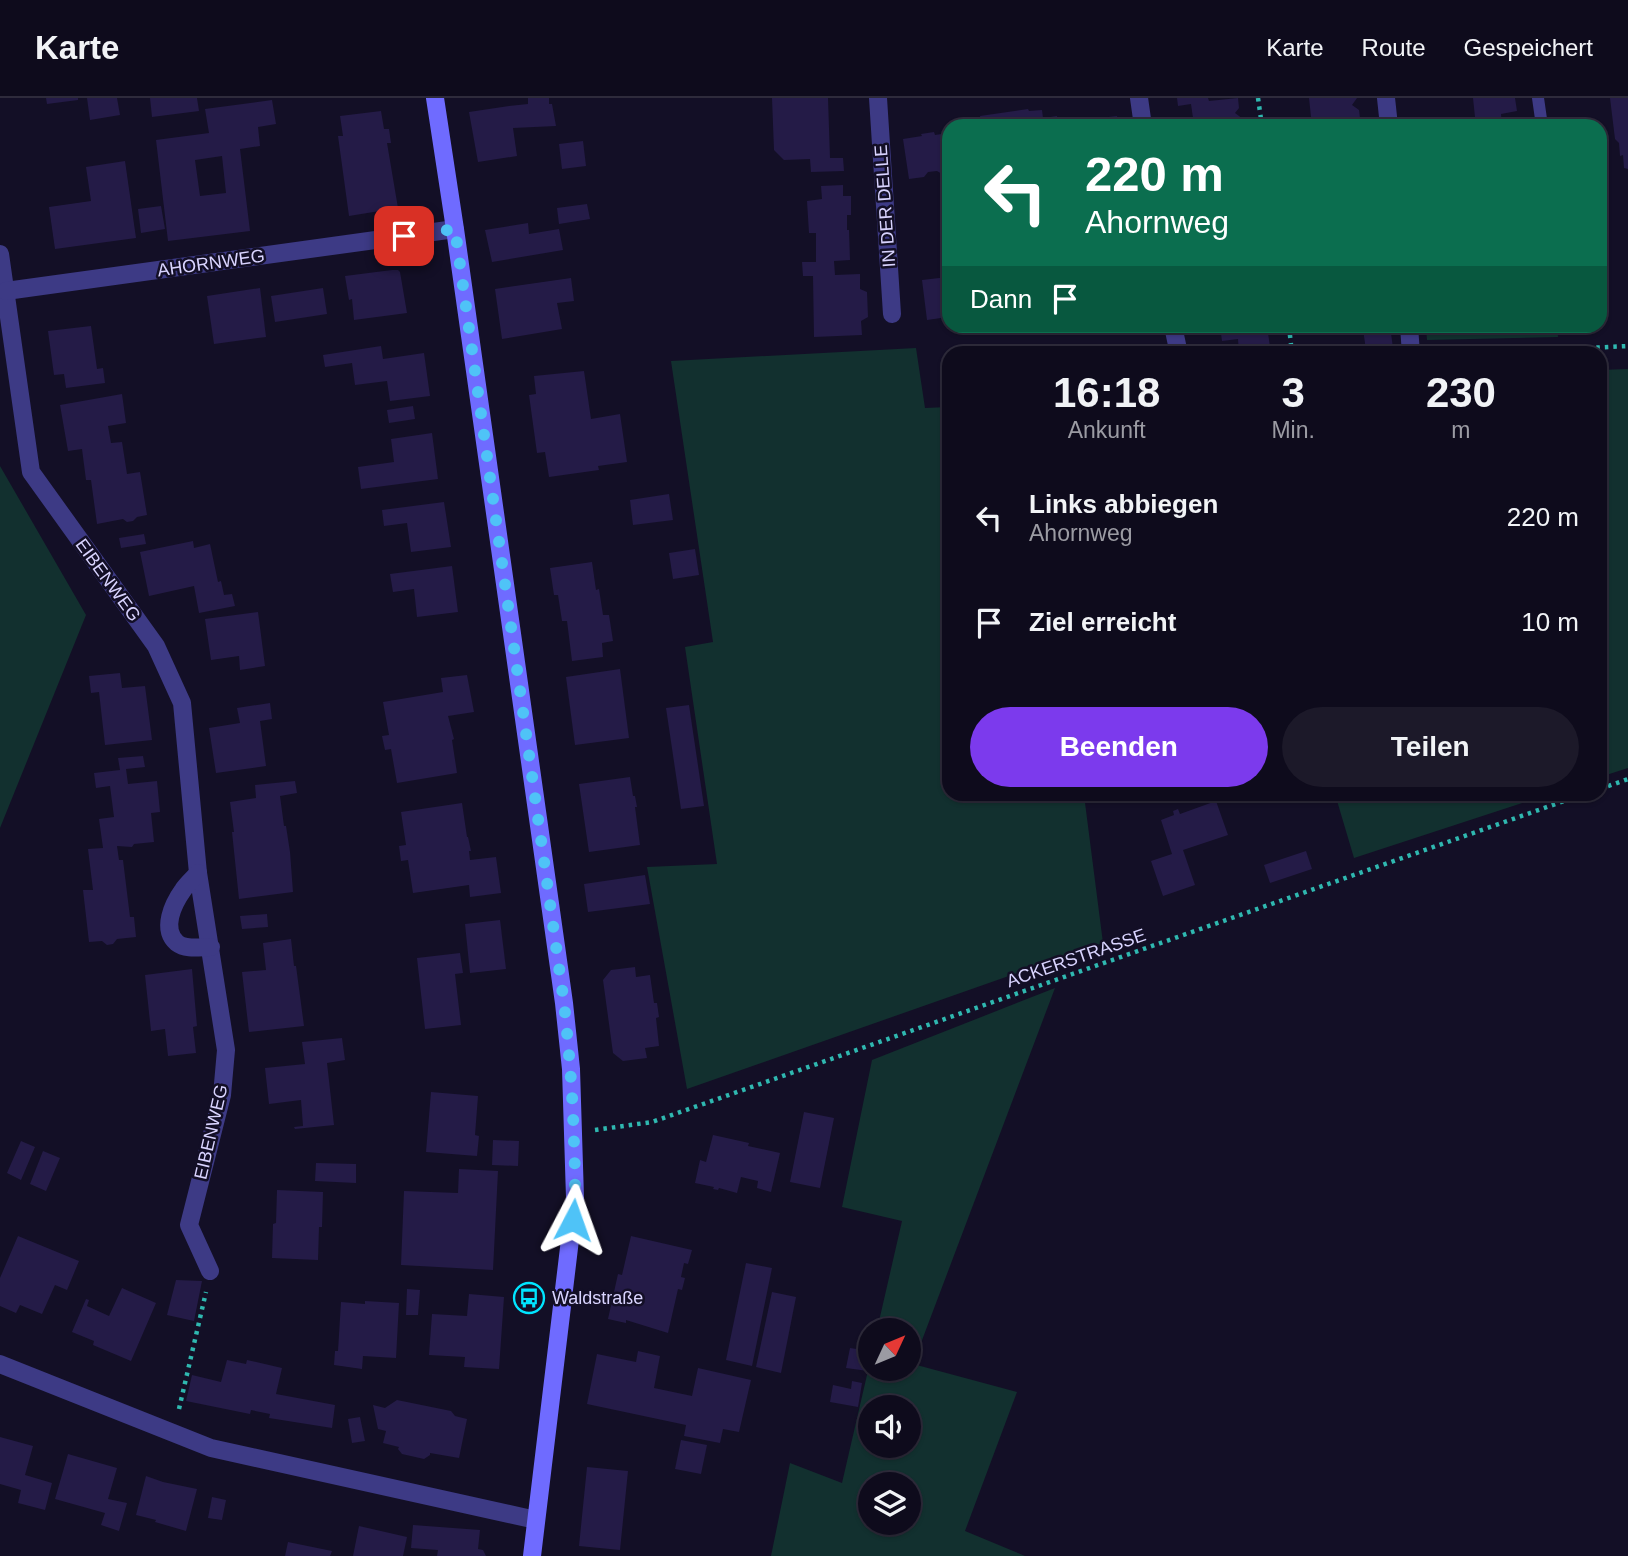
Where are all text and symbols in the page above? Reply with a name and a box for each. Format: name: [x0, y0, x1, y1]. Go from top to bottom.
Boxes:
text: Karte: [35, 29, 119, 66]
text: Karte: [1266, 34, 1324, 61]
text: Route: [1362, 34, 1426, 61]
text: Gespeichert: [1464, 34, 1593, 61]
street label: IN DER DELLE: [871, 144, 899, 268]
icon: left: [970, 147, 1061, 238]
text: 220 m: [1085, 147, 1224, 201]
text: Ahornweg: [1085, 204, 1229, 240]
pin: [374, 206, 434, 266]
icon: arrive: [385, 217, 423, 255]
street label: AHORNWEG: [156, 246, 266, 280]
icon: arrive: [1046, 280, 1084, 318]
text: Dann: [970, 284, 1032, 314]
text: 16:18: [1053, 369, 1160, 416]
text: 3: [1281, 369, 1305, 416]
text: 230: [1426, 369, 1496, 416]
text: Ankunft: [1068, 417, 1146, 443]
text: Min.: [1271, 417, 1315, 443]
text: m: [1451, 417, 1471, 443]
text: Links abbiegen: [1029, 489, 1218, 519]
icon: left: [970, 499, 1008, 537]
text: 220 m: [1507, 502, 1579, 532]
text: Ahornweg: [1029, 520, 1133, 546]
street label: EIBENWEG: [71, 535, 145, 625]
icon: arrive: [970, 604, 1008, 642]
text: Ziel erreicht: [1029, 607, 1176, 637]
text: 10 m: [1521, 607, 1579, 637]
button: Beenden: [970, 707, 1268, 787]
button: Teilen: [1282, 707, 1579, 787]
street label: ACKERSTRASSE: [1004, 925, 1148, 991]
street label: EIBENWEG: [190, 1082, 232, 1182]
position arrow: [536, 1183, 610, 1257]
bus stop icon: Waldstraße: [512, 1281, 546, 1315]
place label: Waldstraße: [552, 1288, 643, 1308]
north arrow: [858, 1318, 920, 1381]
map controls: [858, 1318, 921, 1535]
button: sound: [858, 1395, 921, 1458]
button: layers: [858, 1472, 921, 1535]

